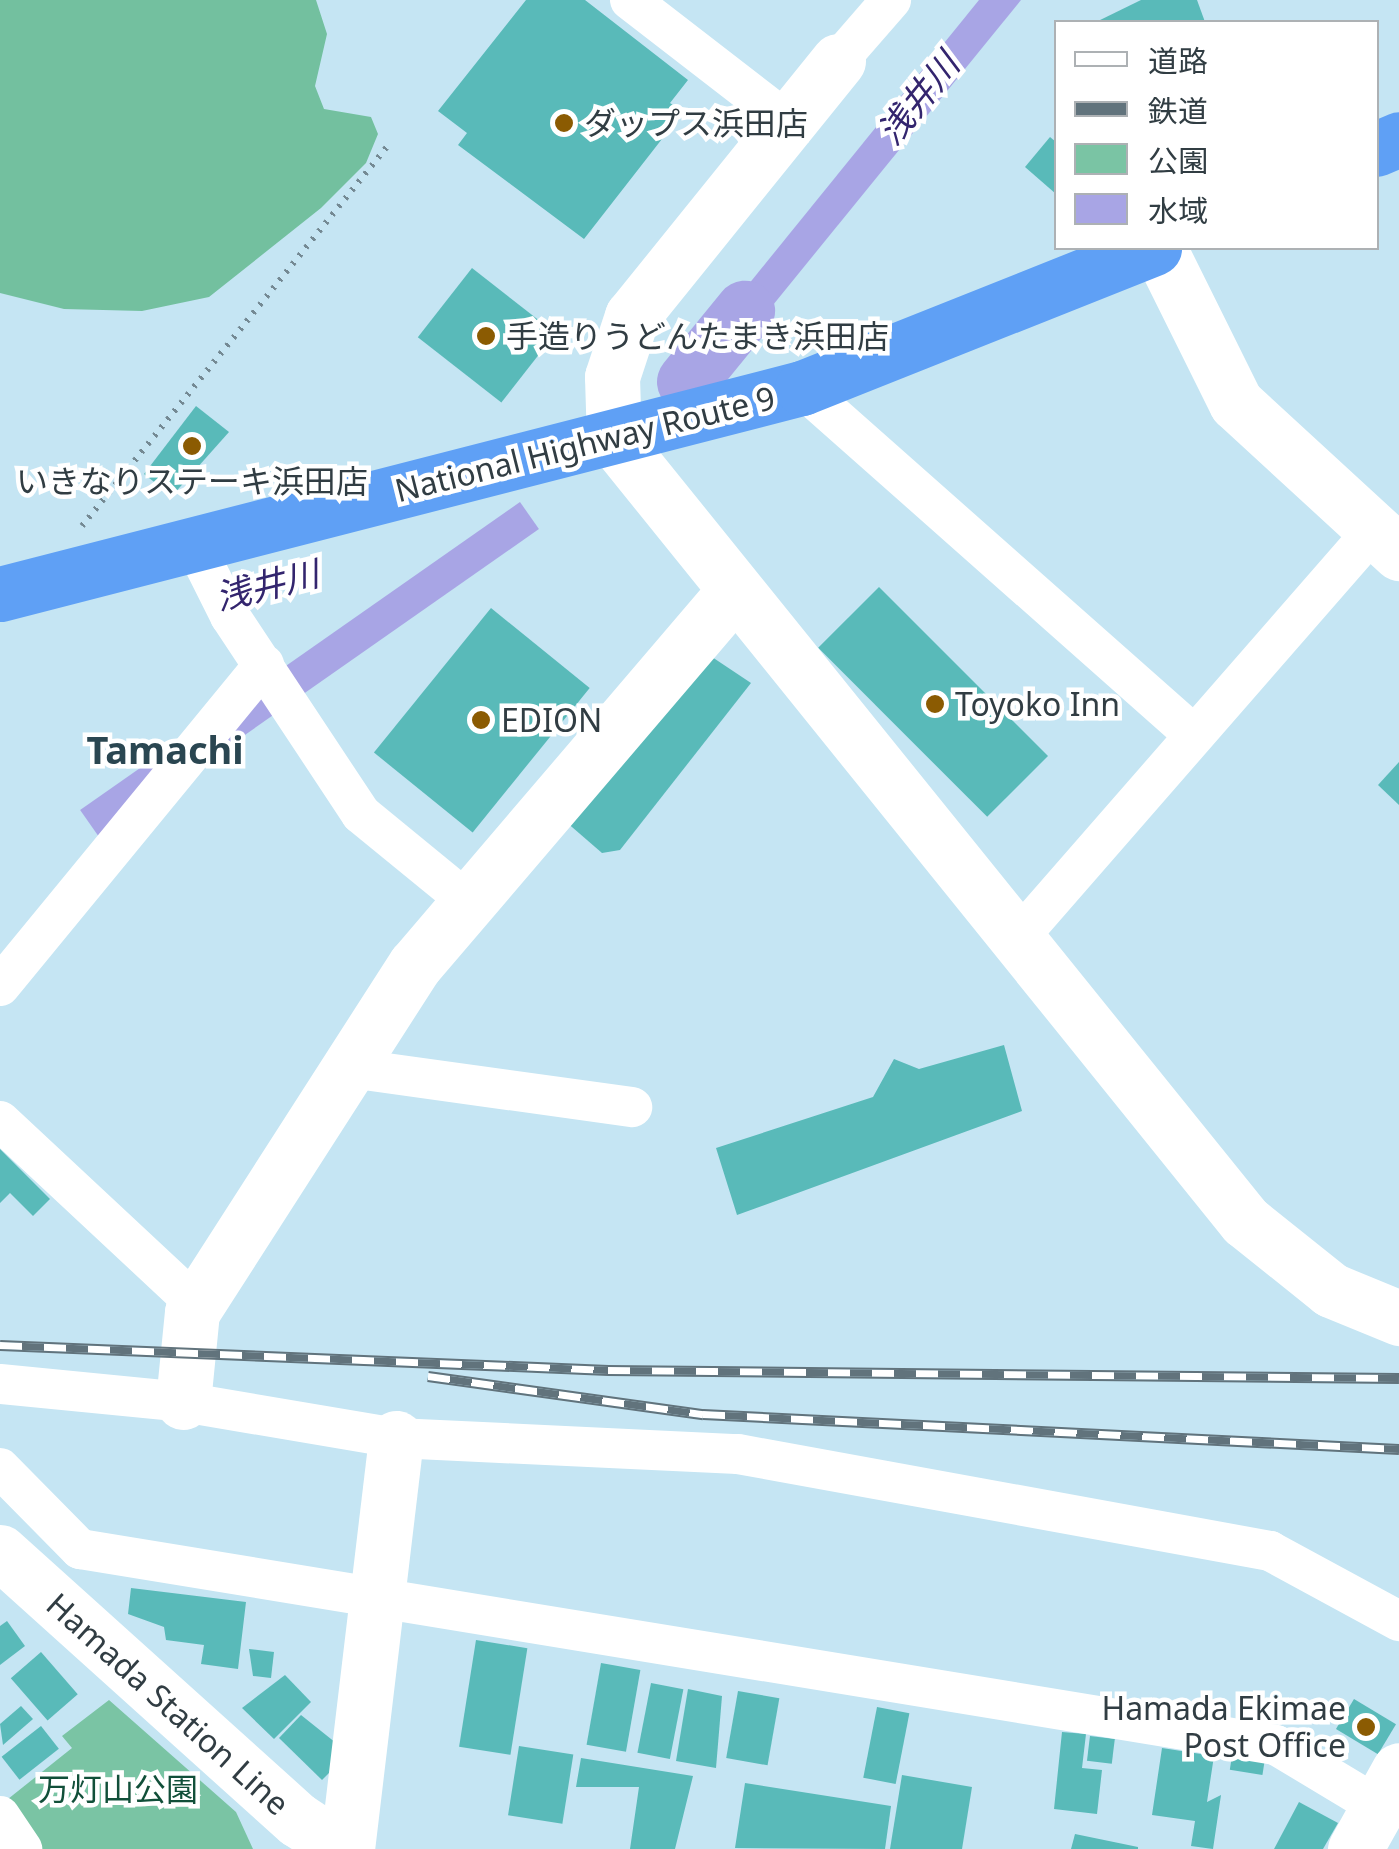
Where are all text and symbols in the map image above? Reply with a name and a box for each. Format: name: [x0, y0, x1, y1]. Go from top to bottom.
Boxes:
legend: [1054, 20, 1379, 250]
text: 道路: [1148, 40, 1208, 81]
water label: 浅井川: [869, 44, 967, 152]
text: 鉄道: [1148, 90, 1208, 131]
place label: ダップス浜田店: [584, 104, 808, 142]
marker: ダップス浜田店: [553, 112, 575, 134]
text: 公園: [1148, 140, 1208, 181]
text: 水域: [1148, 190, 1208, 231]
place label: 手造りうどんたまき浜田店: [506, 317, 890, 355]
marker: 手造りうどんたまき浜田店: [475, 325, 497, 347]
street label: National Highway Route 9: [391, 378, 779, 510]
marker: いきなりステーキ浜田店: [181, 435, 203, 457]
place label: いきなりステーキ浜田店: [16, 462, 368, 500]
water label: 浅井川: [211, 552, 323, 618]
place label: Toyoko Inn: [955, 685, 1120, 723]
marker: Toyoko Inn: [924, 693, 946, 715]
place label: EDION: [501, 701, 602, 739]
marker: EDION: [470, 709, 492, 731]
district label: Tamachi: [86, 727, 244, 773]
street label: Hamada Station Line: [39, 1585, 297, 1823]
place label: Hamada Ekimae Post Office: [1101, 1690, 1346, 1765]
marker: Hamada Ekimae Post Office: [1355, 1716, 1377, 1738]
park label: 万灯山公園: [38, 1770, 198, 1808]

